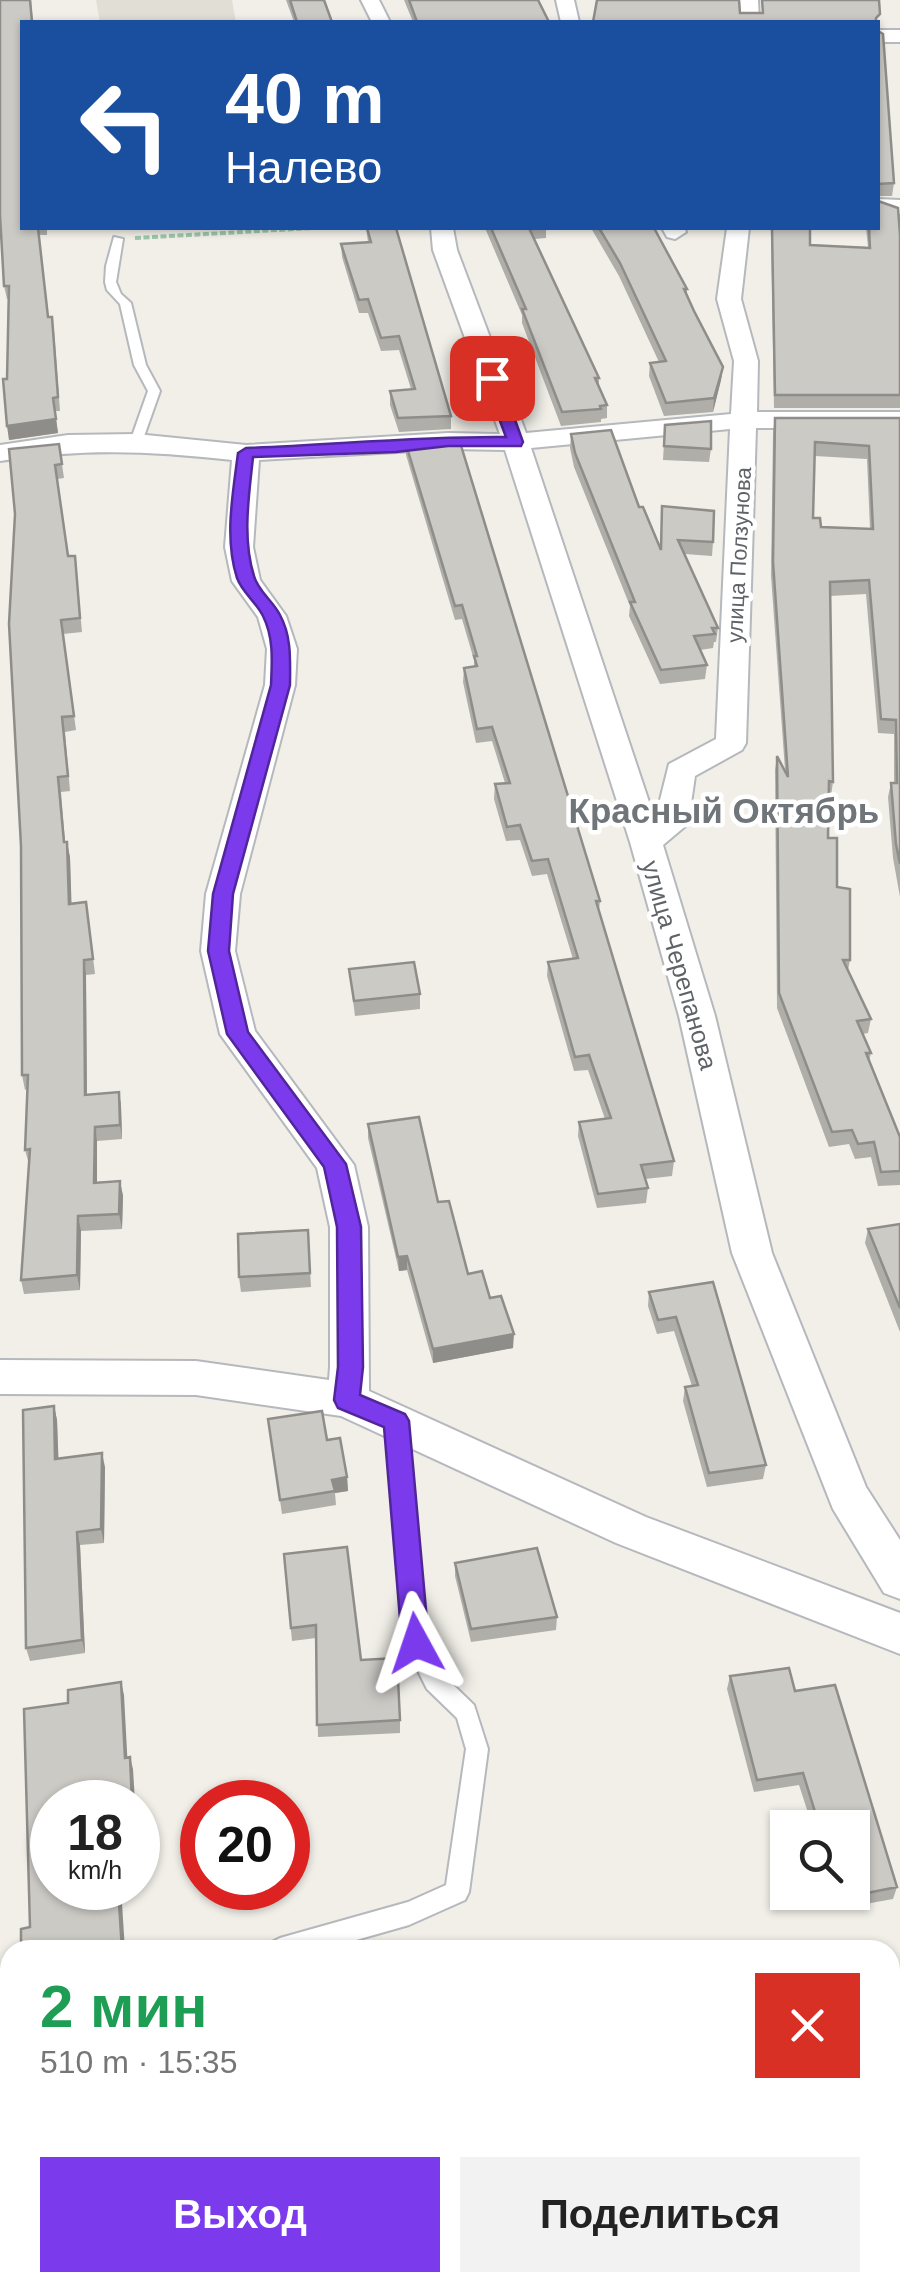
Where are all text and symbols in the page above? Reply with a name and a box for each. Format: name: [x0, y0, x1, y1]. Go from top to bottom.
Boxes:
icon: left: [60, 60, 190, 190]
text: 40 m: [225, 60, 385, 138]
text: Налево: [225, 142, 382, 193]
pin: [450, 336, 535, 421]
icon: arrive: [465, 351, 520, 406]
street label: улица Ползунова: [722, 466, 756, 643]
district label: Красный Октябрь: [569, 791, 879, 830]
street label: улица Черепанова: [637, 857, 723, 1073]
position arrow: [364, 1591, 468, 1695]
speed limit sign: 20: [180, 1780, 310, 1910]
text: 18: [67, 1805, 123, 1861]
map controls: [770, 1810, 870, 1910]
button: search: [770, 1810, 870, 1910]
text: km/h: [68, 1856, 122, 1884]
text: 2 мин: [40, 1973, 208, 2040]
button: close: [755, 1973, 860, 2078]
text: 510 m · 15:35: [40, 2044, 237, 2080]
button: Выход: [40, 2157, 440, 2272]
button: Поделиться: [460, 2157, 860, 2272]

